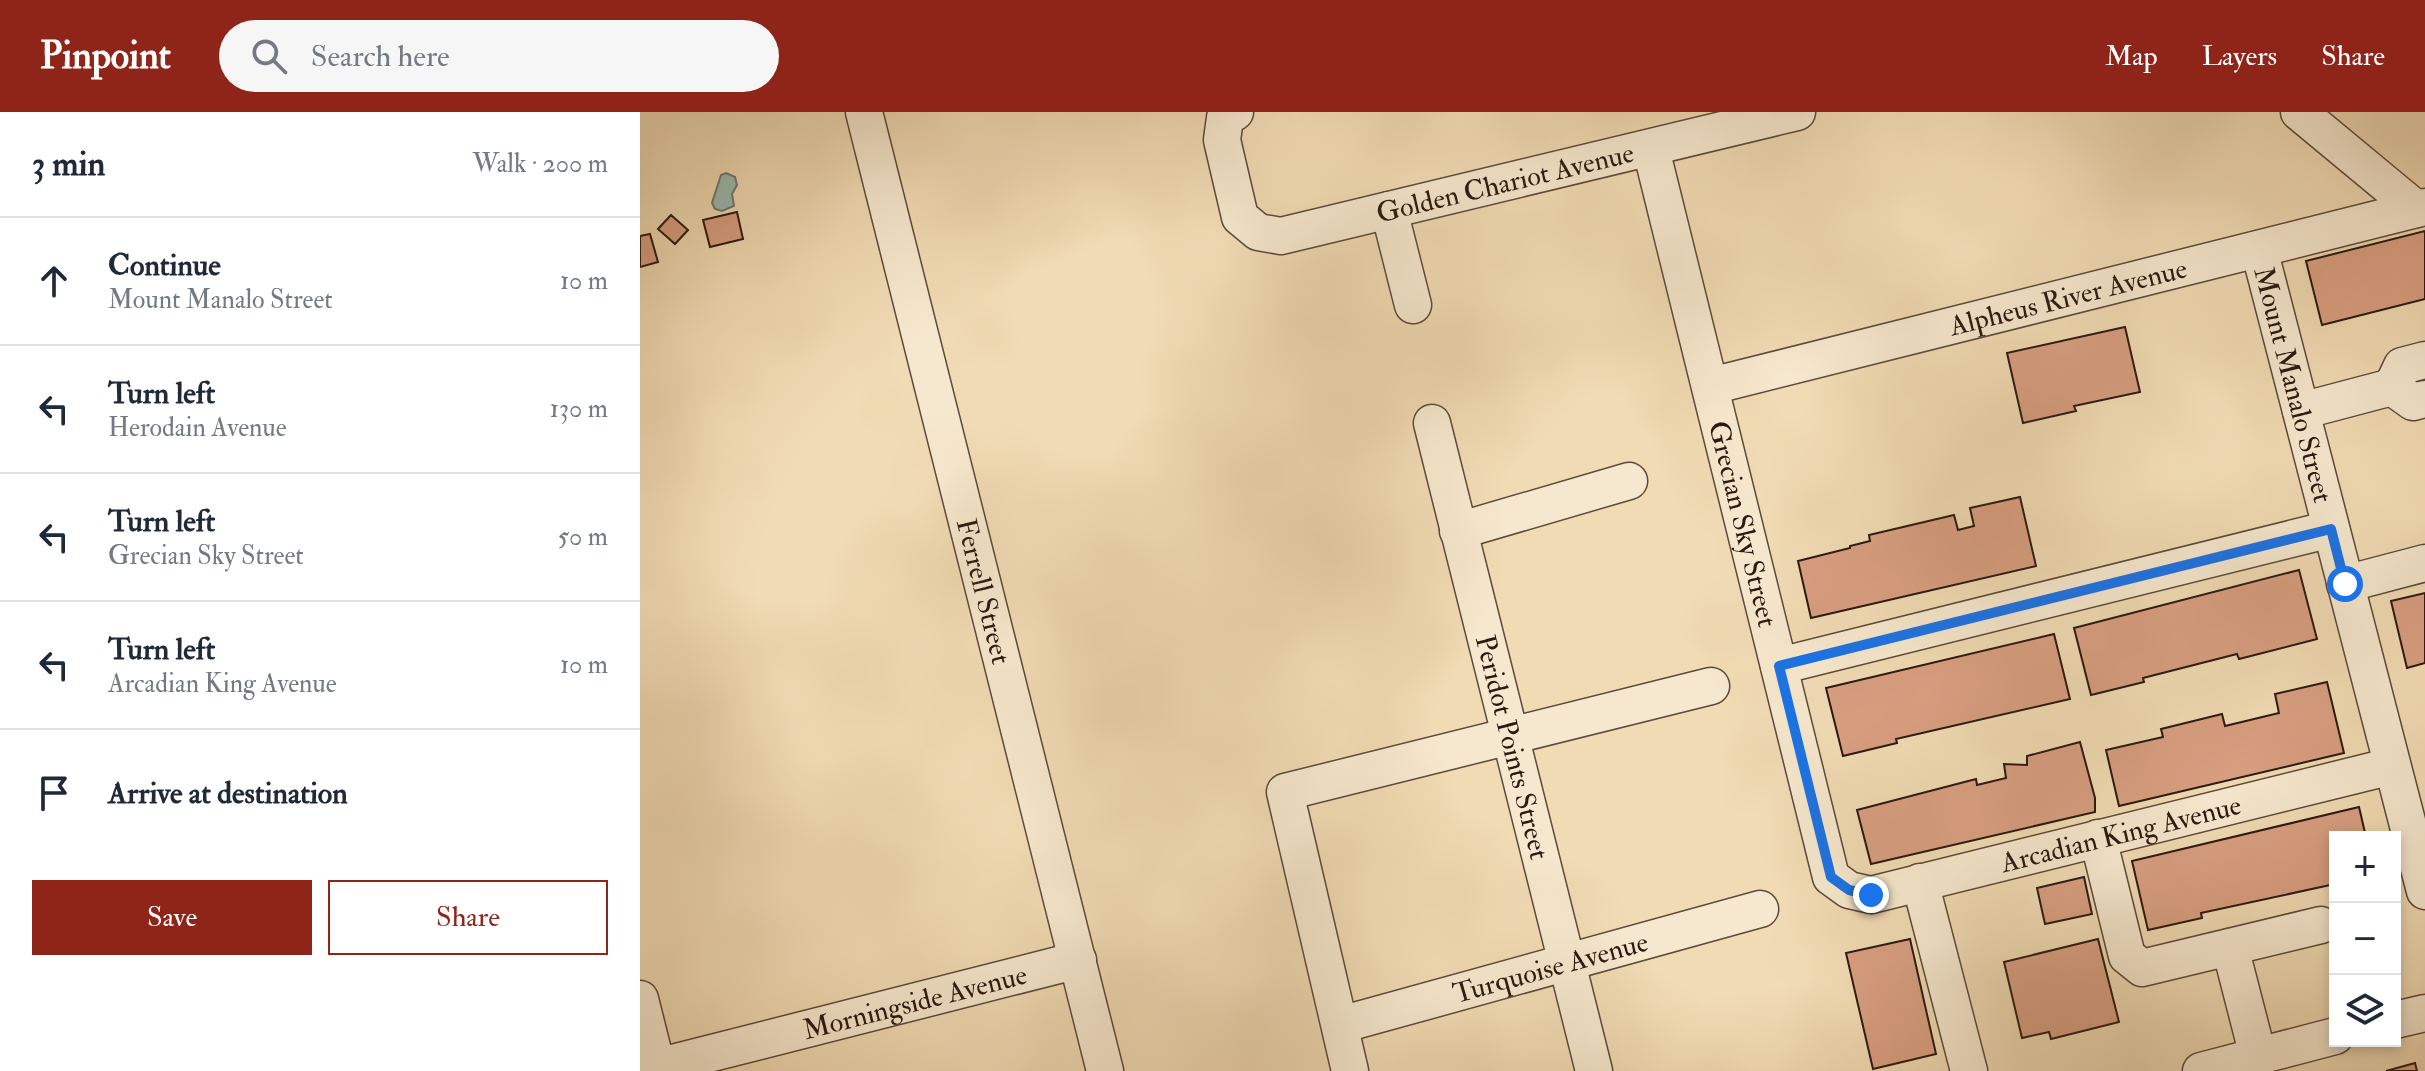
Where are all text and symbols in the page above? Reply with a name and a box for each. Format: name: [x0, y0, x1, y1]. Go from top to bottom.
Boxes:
search box: [219, 20, 779, 92]
text: Pinpoint: [40, 32, 171, 80]
icon: search: [247, 34, 291, 78]
text: Search here: [311, 38, 450, 75]
text: Map: [2105, 39, 2158, 74]
text: Layers: [2202, 39, 2277, 74]
text: Share: [2321, 39, 2385, 74]
street label: Golden Chariot Avenue: [1373, 136, 1638, 231]
text: 3 min: [32, 143, 105, 186]
text: Walk · 200 m: [472, 148, 608, 180]
text: Continue: [108, 247, 221, 284]
street label: Alpheus River Avenue: [1945, 251, 2191, 345]
icon: ahead: [32, 259, 76, 303]
street label: Mount Manalo Street: [2245, 263, 2340, 507]
text: 10 m: [560, 265, 608, 297]
text: Mount Manalo Street: [108, 284, 333, 316]
text: Turn left: [108, 375, 215, 412]
icon: left: [32, 387, 76, 431]
text: 130 m: [550, 393, 608, 425]
text: Herodain Avenue: [108, 412, 287, 444]
street label: Grecian Sky Street: [1700, 417, 1784, 631]
text: Turn left: [108, 503, 215, 540]
icon: left: [32, 515, 76, 559]
street label: Ferrell Street: [948, 515, 1018, 668]
text: 50 m: [558, 521, 608, 553]
text: Grecian Sky Street: [108, 540, 304, 572]
route start: [2327, 566, 2363, 602]
text: Turn left: [108, 631, 215, 668]
street label: Peridot Points Street: [1467, 631, 1556, 863]
icon: left: [32, 643, 76, 687]
text: 10 m: [560, 649, 608, 681]
text: Arcadian King Avenue: [108, 668, 337, 700]
icon: arrive: [32, 771, 76, 815]
text: Arrive at destination: [108, 775, 348, 812]
street label: Arcadian King Avenue: [1996, 788, 2245, 881]
map controls: [2329, 831, 2401, 1047]
button: +: [2329, 831, 2401, 903]
route end: [1853, 877, 1889, 913]
button: Save: [32, 880, 312, 955]
button: Share: [328, 880, 608, 955]
button: −: [2329, 903, 2401, 975]
street label: Turquoise Avenue: [1449, 925, 1652, 1012]
street label: Morningside Avenue: [799, 958, 1031, 1048]
button: layers: [2329, 975, 2401, 1047]

